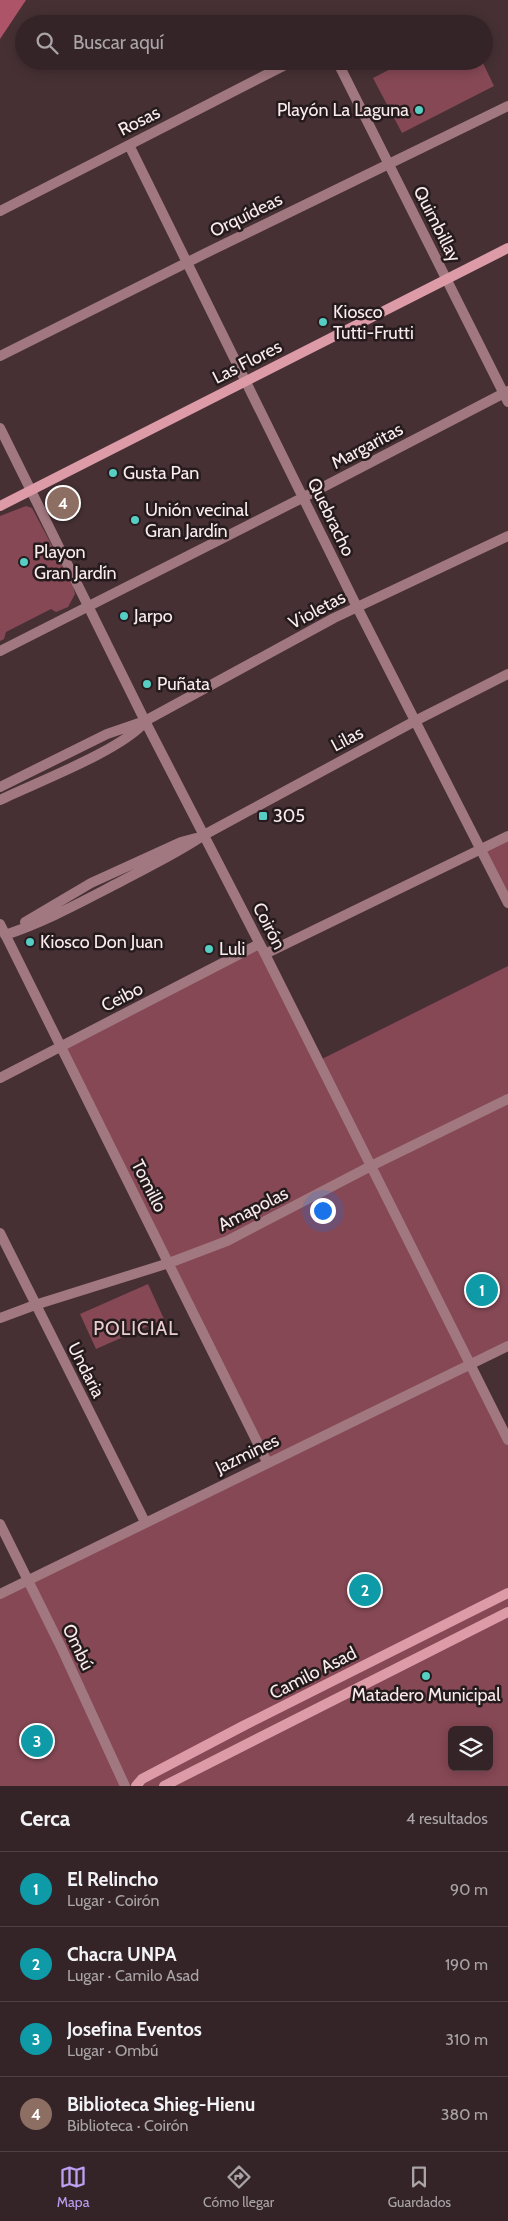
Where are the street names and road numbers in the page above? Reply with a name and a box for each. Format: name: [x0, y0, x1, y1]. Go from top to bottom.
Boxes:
street label: Rosas: [114, 101, 164, 141]
street label: Quimbillay: [408, 182, 466, 266]
street label: Orquídeas: [206, 188, 286, 242]
street label: Las Flores: [209, 335, 285, 389]
street label: Margaritas: [327, 418, 407, 474]
street label: Quebracho: [303, 474, 359, 560]
street label: Violetas: [285, 586, 349, 634]
street label: Lilas: [327, 721, 367, 757]
street label: Coirón: [248, 899, 290, 953]
street label: Ceibo: [98, 977, 147, 1017]
street label: Tomillo: [126, 1156, 172, 1216]
street label: Amapolas: [214, 1182, 292, 1236]
street label: Undaria: [63, 1338, 109, 1402]
street label: Jazmines: [211, 1429, 282, 1479]
street label: Ombú: [57, 1620, 99, 1674]
street label: Camilo Asad: [266, 1642, 360, 1704]

